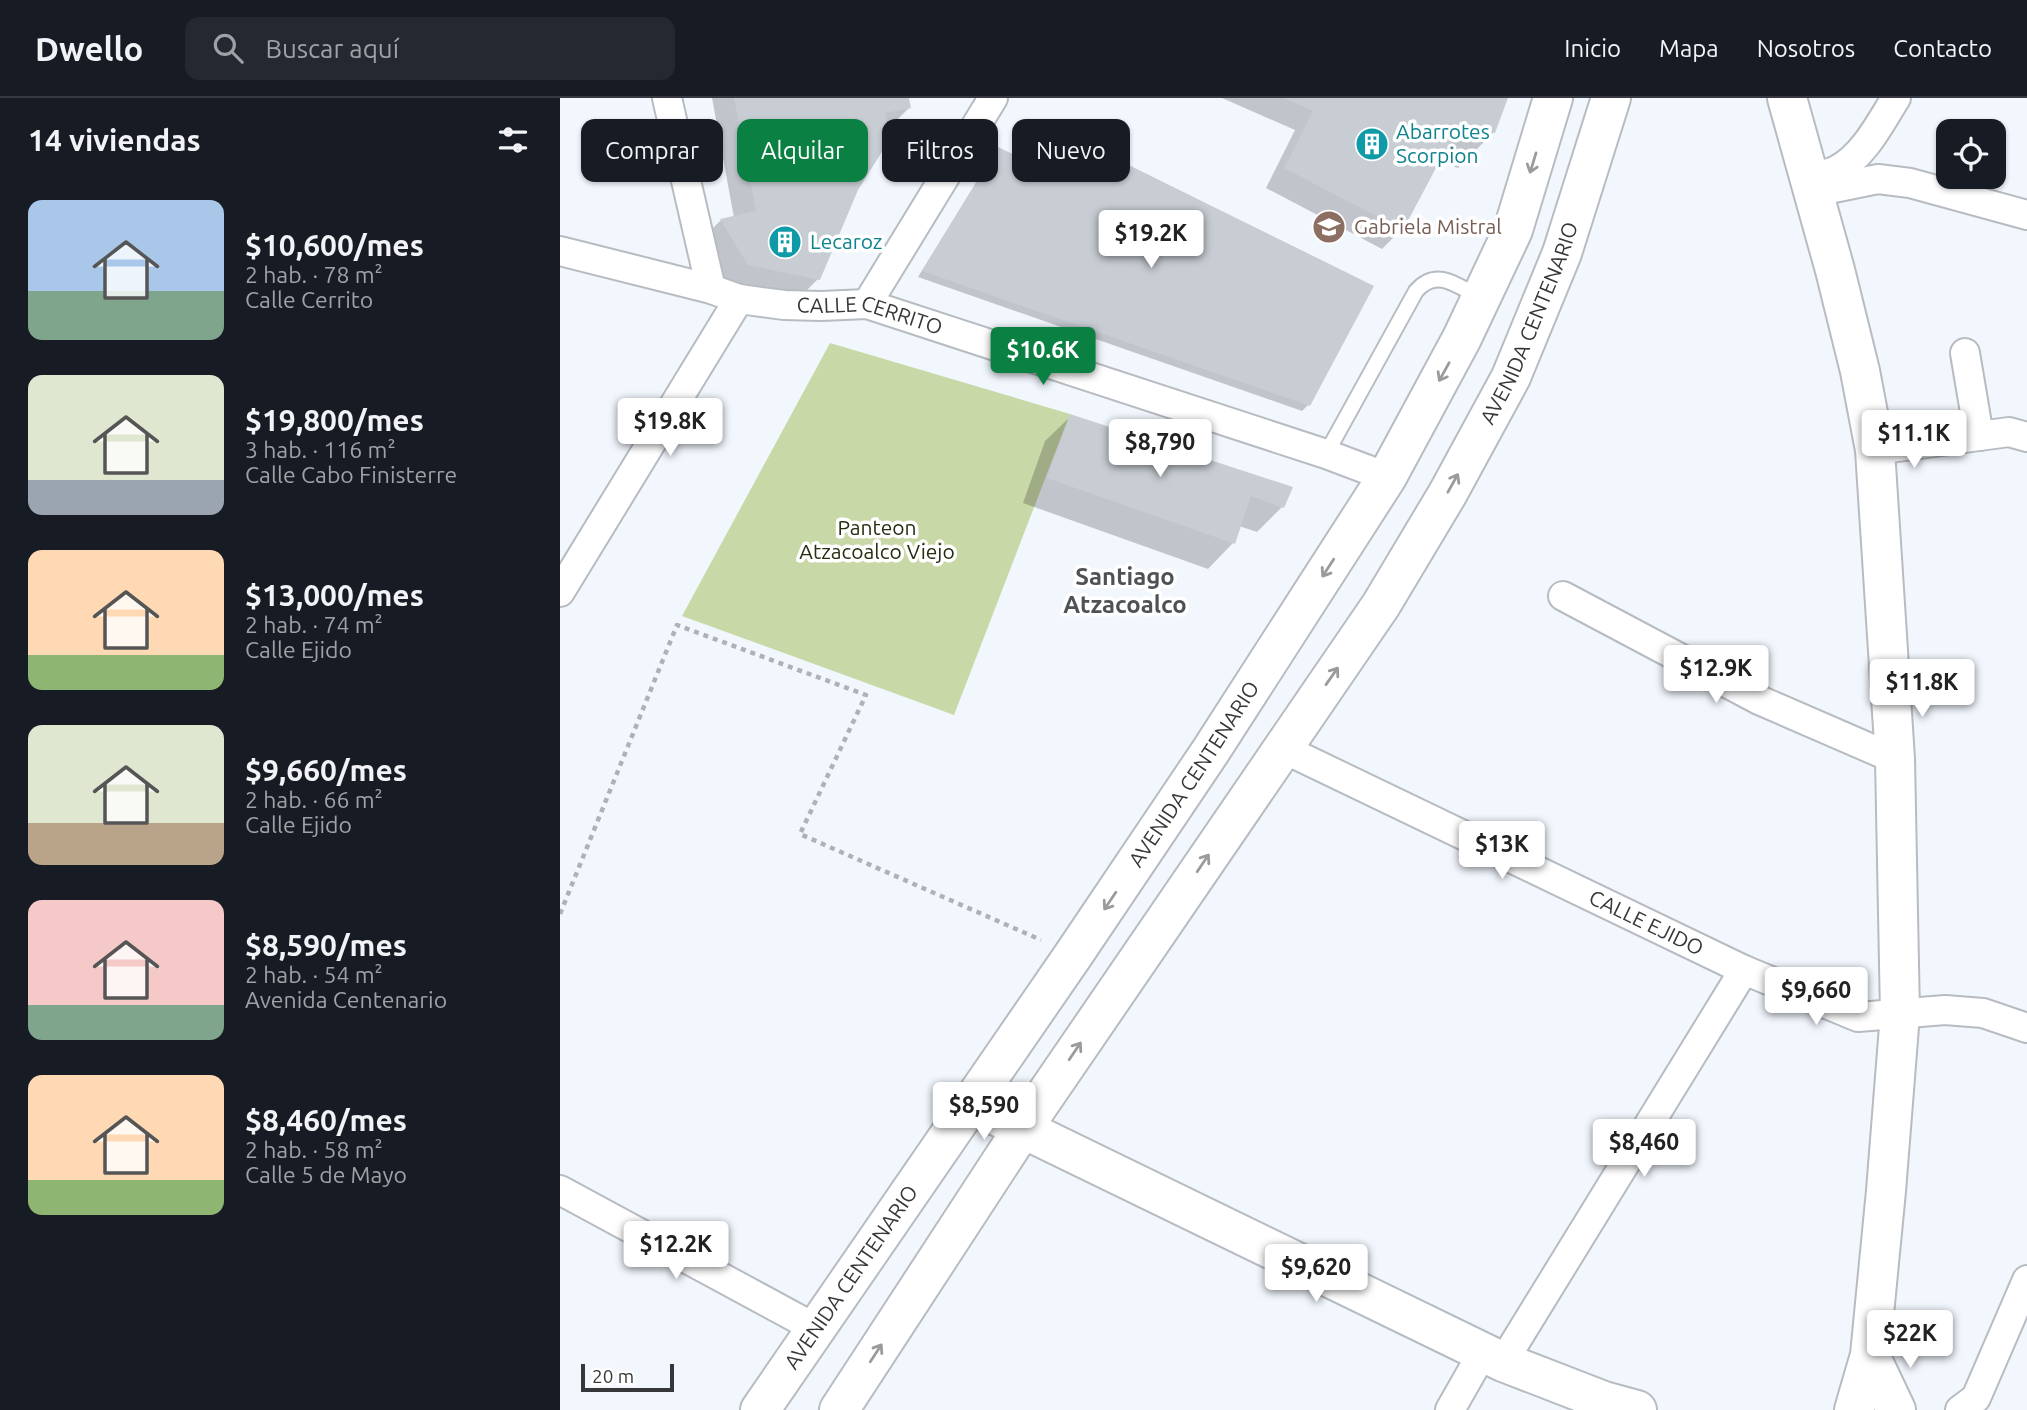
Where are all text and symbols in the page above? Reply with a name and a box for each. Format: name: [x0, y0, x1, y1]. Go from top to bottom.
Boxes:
search box: [185, 17, 675, 80]
icon: search: [209, 29, 247, 67]
text: Dwello: [35, 30, 143, 67]
text: Buscar aquí: [265, 34, 399, 63]
text: Inicio: [1564, 35, 1621, 62]
text: Mapa: [1659, 35, 1719, 62]
text: Nosotros: [1757, 35, 1855, 62]
text: Contacto: [1893, 35, 1992, 62]
chip: Comprar: [581, 119, 723, 182]
chip: Alquilar: [737, 119, 868, 182]
chip: Filtros: [882, 119, 998, 182]
chip: Nuevo: [1012, 119, 1130, 182]
place label: Abarrotes Scorpion: [1396, 119, 1490, 167]
map controls: [1936, 119, 2006, 189]
button: locate: [1936, 119, 2006, 189]
icon: filters: [494, 121, 532, 159]
text: 14 viviendas: [28, 123, 201, 157]
building icon: Abarrotes Scorpion: [1353, 125, 1391, 163]
one-way arrow: [1526, 152, 1539, 174]
school or university icon: Gabriela Mistral: [1310, 208, 1348, 246]
pin: $19.2K: [1094, 211, 1208, 270]
place label: Gabriela Mistral: [1354, 214, 1502, 238]
street label: AVENIDA CENTENARIO: [1475, 219, 1582, 428]
text: $19.2K: [1115, 220, 1187, 245]
building icon: Lecaroz: [766, 223, 804, 261]
icon: home: [84, 228, 168, 312]
text: $10,600/mes: [245, 228, 424, 262]
place label: Lecaroz: [810, 229, 882, 253]
text: 2 hab. · 78 m²: [245, 262, 383, 287]
text: Calle Cerrito: [245, 287, 373, 312]
street label: CALLE CERRITO: [796, 290, 946, 339]
pin: $10.6K: [986, 328, 1100, 387]
text: $10.6K: [1007, 337, 1079, 362]
one-way arrow: [1437, 361, 1450, 382]
pin: $19.8K: [613, 398, 727, 458]
icon: home: [84, 403, 168, 487]
text: $19,800/mes: [245, 403, 424, 437]
text: $19.8K: [634, 408, 706, 433]
pin: $11.1K: [1857, 410, 1971, 470]
pin: $8,790: [1103, 420, 1217, 479]
text: $11.1K: [1878, 420, 1950, 445]
text: $8,790: [1125, 429, 1195, 454]
text: 3 hab. · 116 m²: [245, 437, 396, 462]
text: Calle Cabo Finisterre: [245, 462, 457, 487]
one-way arrow: [1446, 474, 1460, 494]
park label: Panteon Atzacoalco Viejo: [799, 515, 955, 563]
one-way arrow: [1321, 557, 1335, 577]
district label: Santiago Atzacoalco: [1063, 563, 1187, 618]
icon: home: [84, 578, 168, 662]
text: $13,000/mes: [245, 578, 424, 612]
text: 2 hab. · 74 m²: [245, 612, 383, 637]
text: Calle Ejido: [245, 637, 352, 662]
pin: $12.9K: [1659, 646, 1773, 705]
text: $12.9K: [1680, 655, 1752, 680]
pin: $11.8K: [1865, 660, 1979, 719]
one-way arrow: [1325, 667, 1339, 686]
text: $11.8K: [1886, 669, 1958, 694]
street label: AVENIDA CENTENARIO: [1123, 676, 1263, 871]
icon: home: [84, 753, 168, 837]
text: $9,660/mes: [245, 753, 407, 787]
text: 2 hab. · 66 m²: [245, 787, 383, 812]
text: Calle Ejido: [245, 812, 352, 837]
pin: $13K: [1461, 822, 1543, 881]
text: $13K: [1475, 831, 1529, 856]
one-way arrow: [1196, 854, 1210, 873]
street label: CALLE EJIDO: [1585, 884, 1708, 960]
one-way arrow: [1102, 891, 1117, 910]
icon: home: [84, 928, 168, 1012]
text: $8,590/mes: [245, 928, 407, 962]
text: 2 hab. · 54 m²: [245, 962, 383, 987]
pin: $9,660: [1759, 968, 1873, 1027]
text: $9,660: [1781, 977, 1851, 1002]
text: Avenida Centenario: [245, 987, 447, 1012]
one-way arrow: [1068, 1042, 1082, 1061]
pin: $8,590: [927, 1082, 1041, 1142]
text: $8,590: [949, 1092, 1019, 1117]
icon: home: [84, 1103, 168, 1187]
text: $8,460/mes: [245, 1103, 407, 1137]
pin: $8,460: [1587, 1119, 1701, 1179]
text: $8,460: [1609, 1129, 1679, 1154]
text: 2 hab. · 58 m²: [245, 1137, 383, 1162]
text: Calle 5 de Mayo: [245, 1162, 407, 1187]
street label: AVENIDA CENTENARIO: [779, 1180, 922, 1373]
pin: $12.2K: [619, 1222, 733, 1281]
text: $12.2K: [640, 1231, 712, 1256]
pin: $9,620: [1259, 1244, 1373, 1304]
text: $9,620: [1281, 1254, 1351, 1279]
pin: $22K: [1869, 1310, 1951, 1370]
text: $22K: [1883, 1320, 1937, 1345]
one-way arrow: [869, 1344, 883, 1363]
scale bar: [581, 1361, 674, 1393]
text: 20 m: [592, 1365, 634, 1387]

